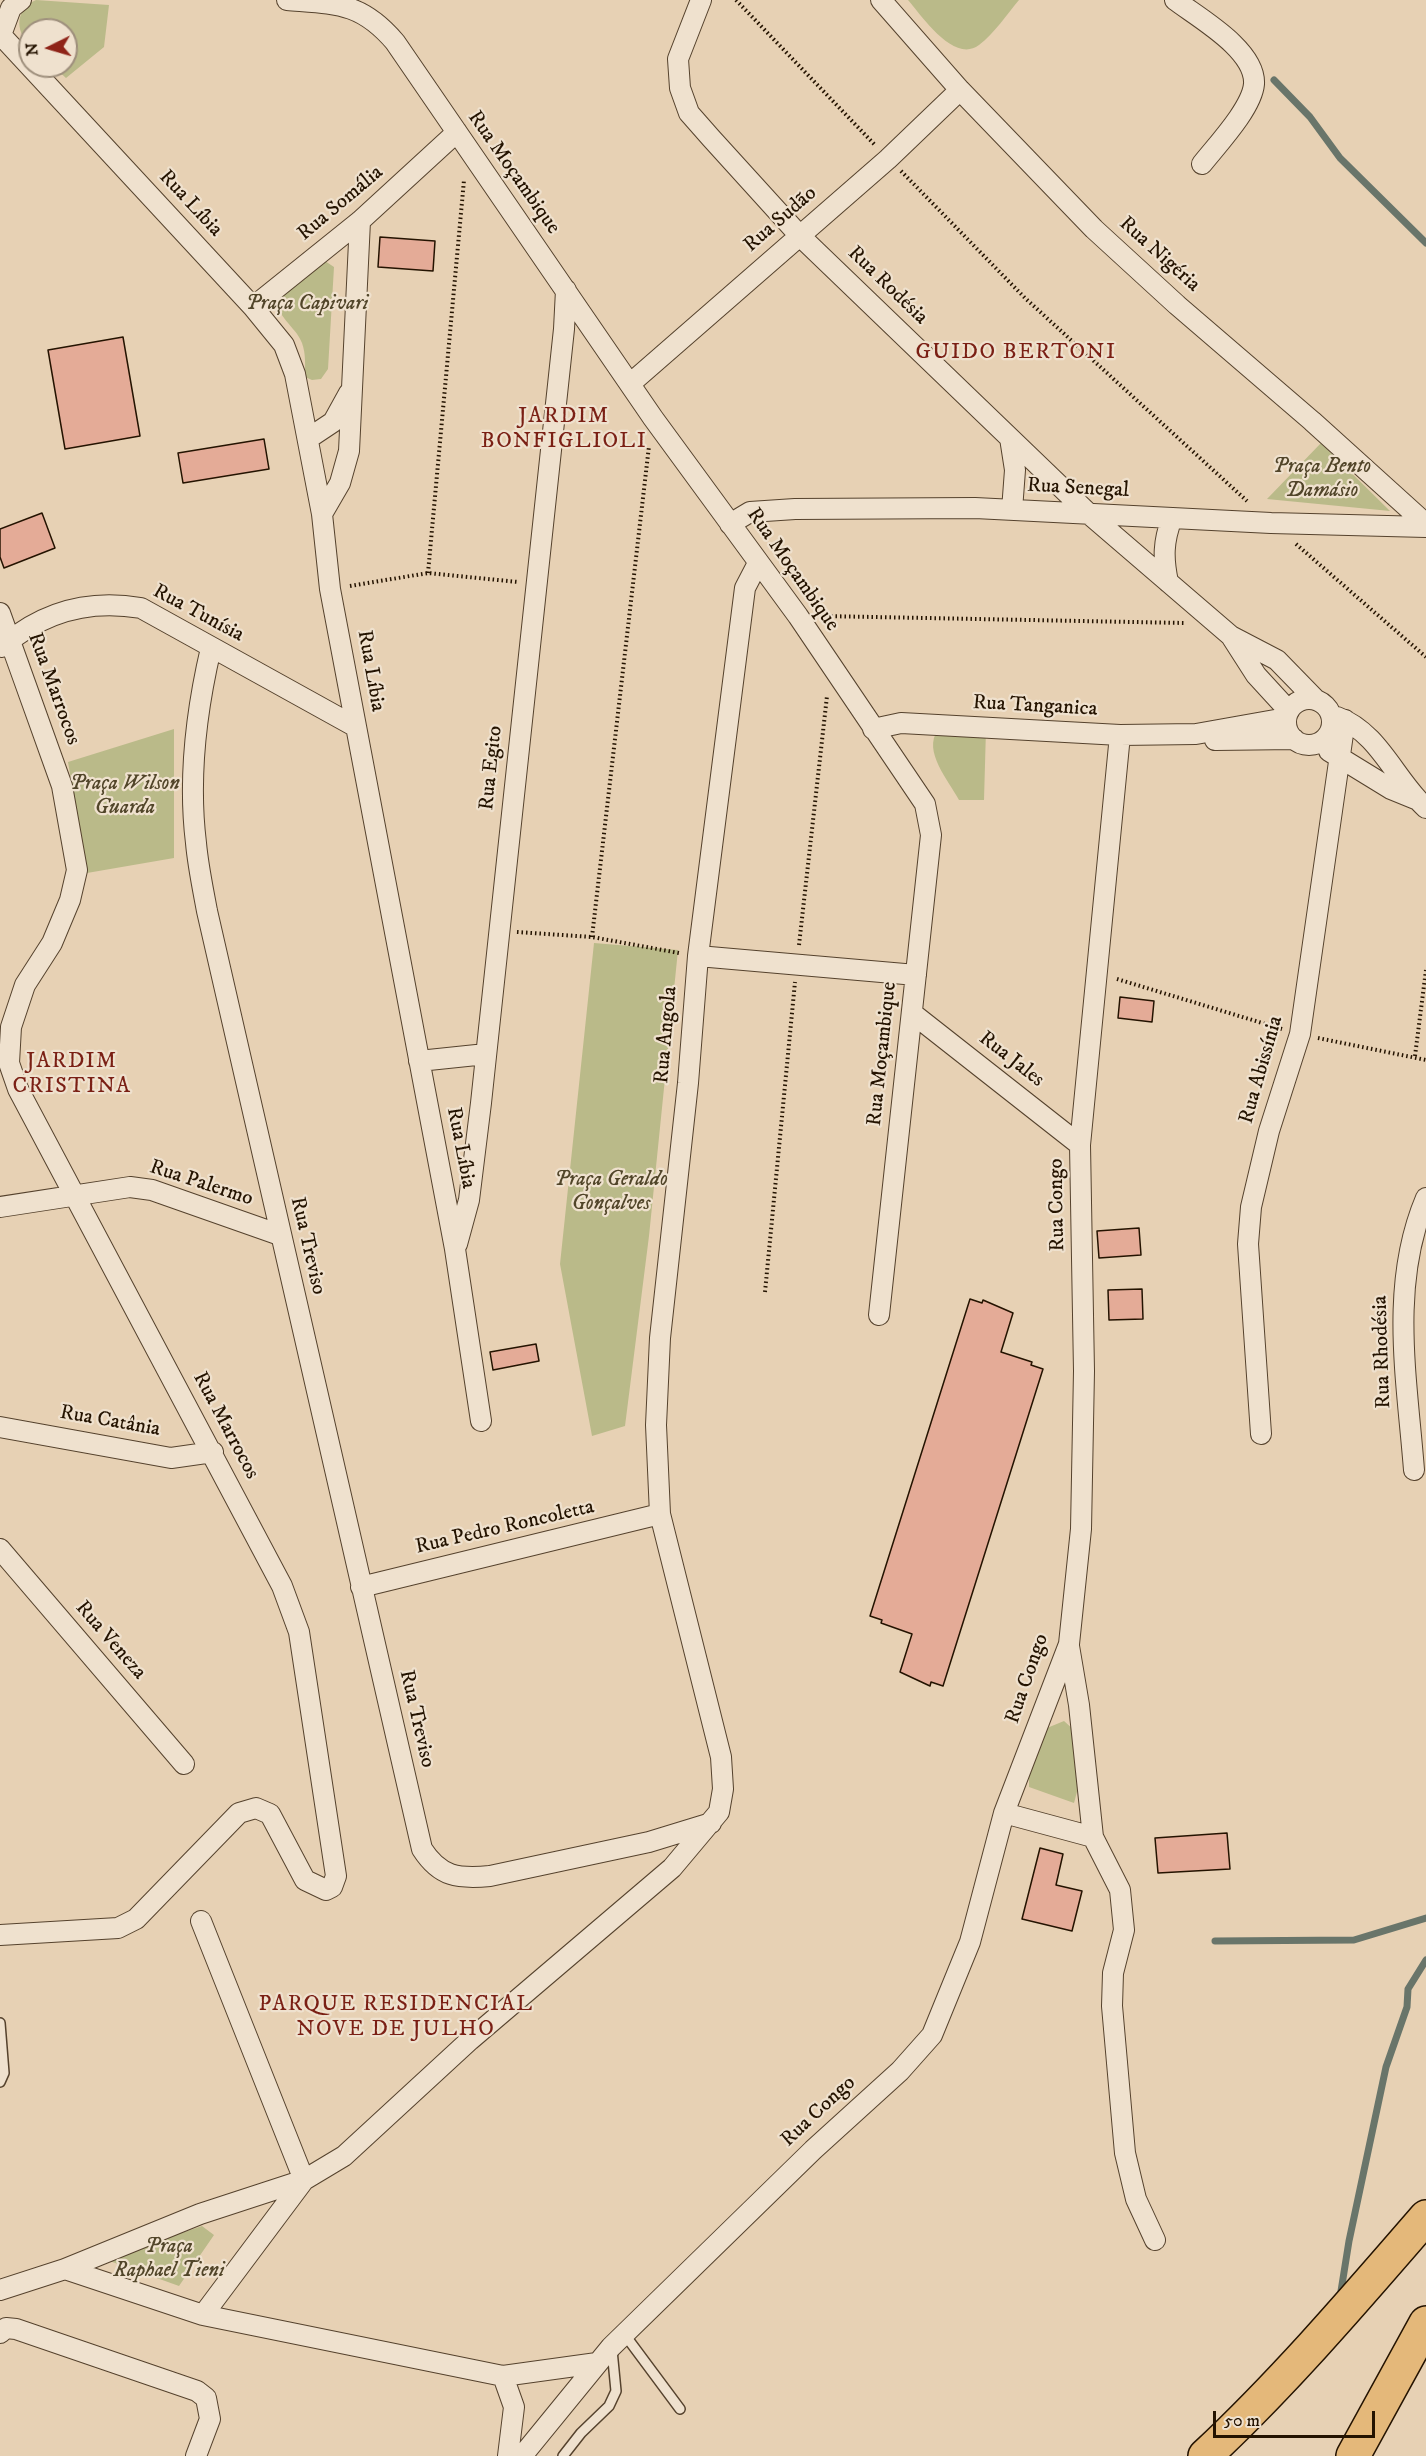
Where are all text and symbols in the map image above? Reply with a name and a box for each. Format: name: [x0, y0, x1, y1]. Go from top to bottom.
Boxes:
north arrow: [18, 18, 78, 78]
text: N: [22, 42, 43, 57]
street label: Rua Moçambique: [461, 106, 565, 240]
street label: Rua Somália: [293, 161, 389, 247]
street label: Rua Líbia: [153, 165, 227, 243]
street label: Rua Sudão: [739, 182, 823, 258]
street label: Rua Nigéria: [1113, 212, 1205, 298]
street label: Rua Rodésia: [842, 241, 932, 331]
park label: Praça Capivari: [246, 292, 368, 318]
district label: GUIDO BERTONI: [916, 340, 1116, 366]
district label: JARDIM BONFIGLIOLI: [481, 404, 647, 456]
park label: Praça Bento Damásio: [1273, 455, 1371, 505]
street label: Rua Senegal: [1026, 474, 1130, 504]
street label: Rua Moçambique: [740, 503, 844, 637]
street label: Rua Tunísia: [148, 579, 248, 649]
street label: Rua Líbia: [350, 628, 390, 714]
street label: Rua Marrocos: [21, 629, 85, 749]
street label: Rua Tanganica: [972, 691, 1098, 723]
street label: Rua Egito: [475, 724, 509, 812]
park label: Praça Wilson Guarda: [70, 772, 180, 822]
street label: Rua Moçambique: [863, 981, 903, 1127]
street label: Rua Angola: [650, 985, 684, 1085]
street label: Rua Abissínia: [1235, 1013, 1289, 1127]
street label: Rua Jales: [973, 1027, 1049, 1093]
district label: JARDIM CRISTINA: [12, 1049, 132, 1100]
street label: Rua Líbia: [440, 1105, 480, 1191]
street label: Rua Palermo: [146, 1155, 256, 1213]
street label: Rua Congo: [1045, 1158, 1071, 1252]
park label: Praça Geraldo Gonçalves: [554, 1168, 668, 1218]
street label: Rua Treviso: [284, 1195, 330, 1297]
street label: Rua Rhodésia: [1368, 1295, 1398, 1409]
street label: Rua Marrocos: [186, 1368, 264, 1484]
street label: Rua Catânia: [58, 1401, 162, 1443]
street label: Rua Pedro Roncoletta: [413, 1495, 597, 1561]
street label: Rua Veneza: [69, 1596, 151, 1686]
street label: Rua Congo: [1001, 1631, 1055, 1727]
street label: Rua Treviso: [393, 1668, 439, 1770]
district label: PARQUE RESIDENCIAL NOVE DE JULHO: [258, 1992, 534, 2044]
street label: Rua Congo: [776, 2071, 862, 2153]
park label: Praça Raphael Tieni: [113, 2235, 225, 2285]
scale bar: [1216, 2399, 1378, 2437]
text: 50 m: [1224, 2410, 1260, 2432]

